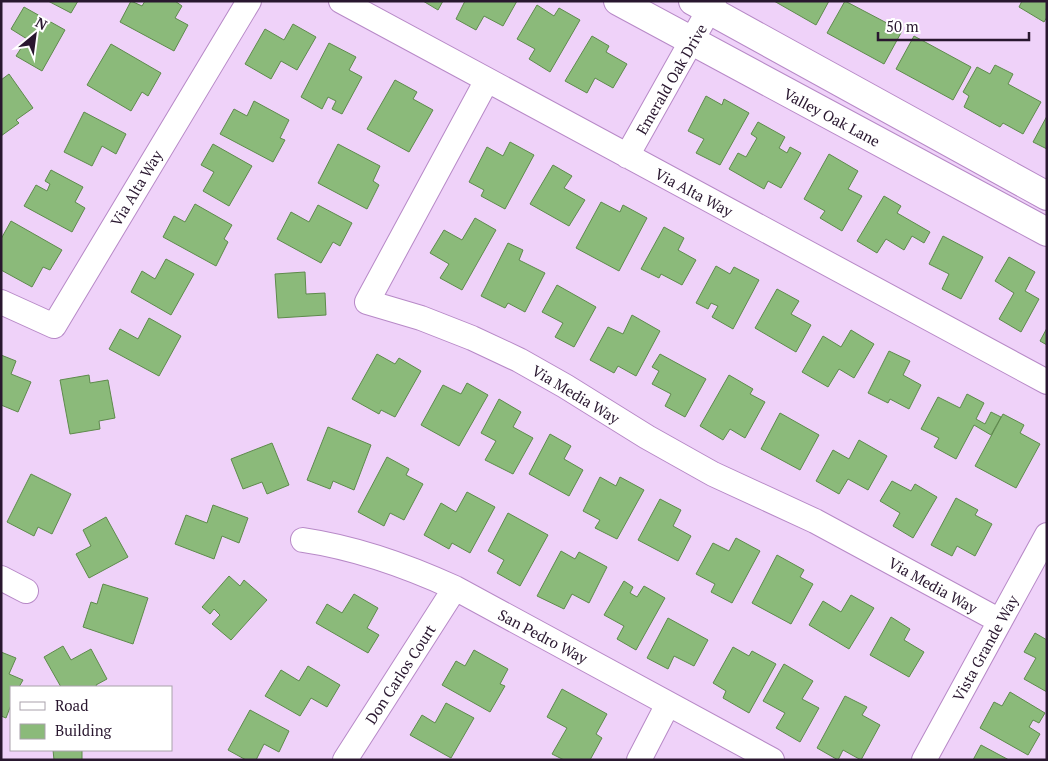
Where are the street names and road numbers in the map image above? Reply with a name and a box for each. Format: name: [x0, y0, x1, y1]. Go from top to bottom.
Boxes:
street label: Emerald Oak Drive: [631, 20, 711, 138]
street label: Valley Oak Lane: [780, 83, 884, 151]
street label: Via Alta Way: [105, 146, 167, 230]
street label: Via Alta Way: [652, 163, 737, 221]
street label: Via Media Way: [529, 360, 624, 428]
street label: Via Media Way: [885, 552, 981, 618]
street label: Vista Grande Way: [948, 591, 1023, 705]
street label: San Pedro Way: [495, 604, 592, 668]
street label: Don Carlos Court: [360, 620, 440, 728]

